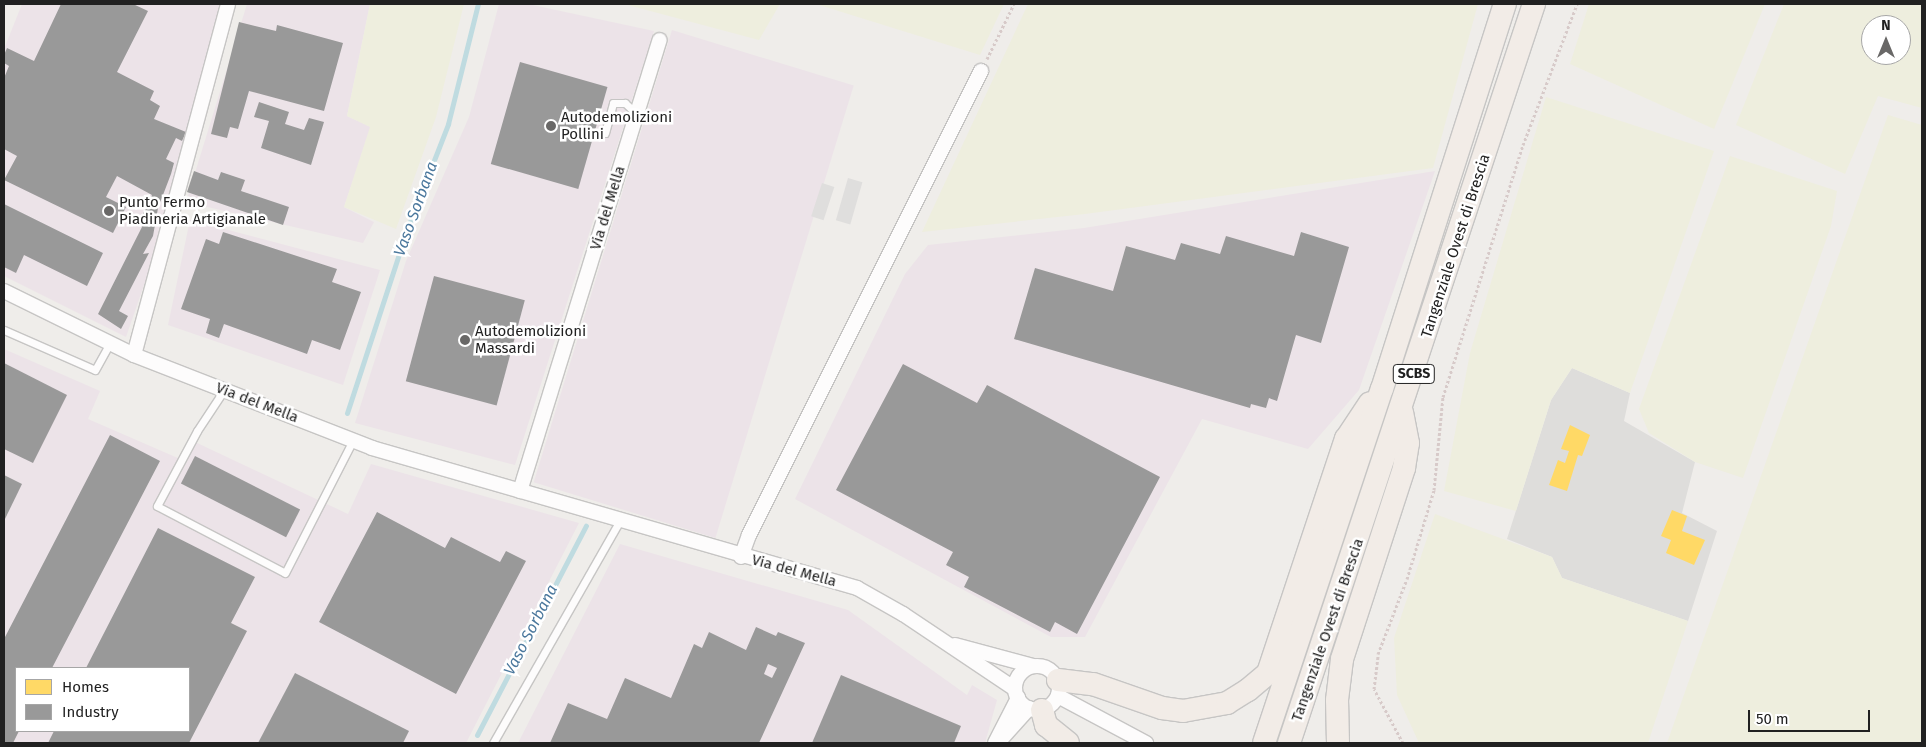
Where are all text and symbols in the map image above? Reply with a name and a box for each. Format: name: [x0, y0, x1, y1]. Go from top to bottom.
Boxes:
north arrow: [1861, 15, 1911, 65]
text: N: [1881, 17, 1891, 34]
place label: Autodemolizioni Pollini: [561, 108, 672, 143]
marker: Autodemolizioni Pollini: [545, 120, 557, 132]
street label: Tangenziale Ovest di Brescia: [1418, 152, 1494, 340]
water label: Vaso Sorbana: [390, 159, 442, 259]
street label: Via del Mella: [587, 164, 629, 252]
place label: Punto Fermo Piadineria Artigianale: [119, 193, 266, 228]
marker: Punto Fermo Piadineria Artigianale: [103, 205, 115, 217]
place label: Autodemolizioni Massardi: [475, 322, 586, 357]
marker: Autodemolizioni Massardi: [459, 334, 471, 346]
road number: SCBS: [1393, 362, 1435, 386]
street label: Via del Mella: [213, 379, 301, 427]
street label: Tangenziale Ovest di Brescia: [1288, 536, 1368, 724]
street label: Via del Mella: [750, 551, 838, 591]
water label: Vaso Sorbana: [500, 582, 562, 678]
legend: [15, 667, 190, 732]
text: Homes: [62, 678, 109, 696]
scale bar: [1751, 700, 1874, 732]
text: Industry: [62, 703, 119, 721]
text: 50 m: [1756, 710, 1789, 728]

